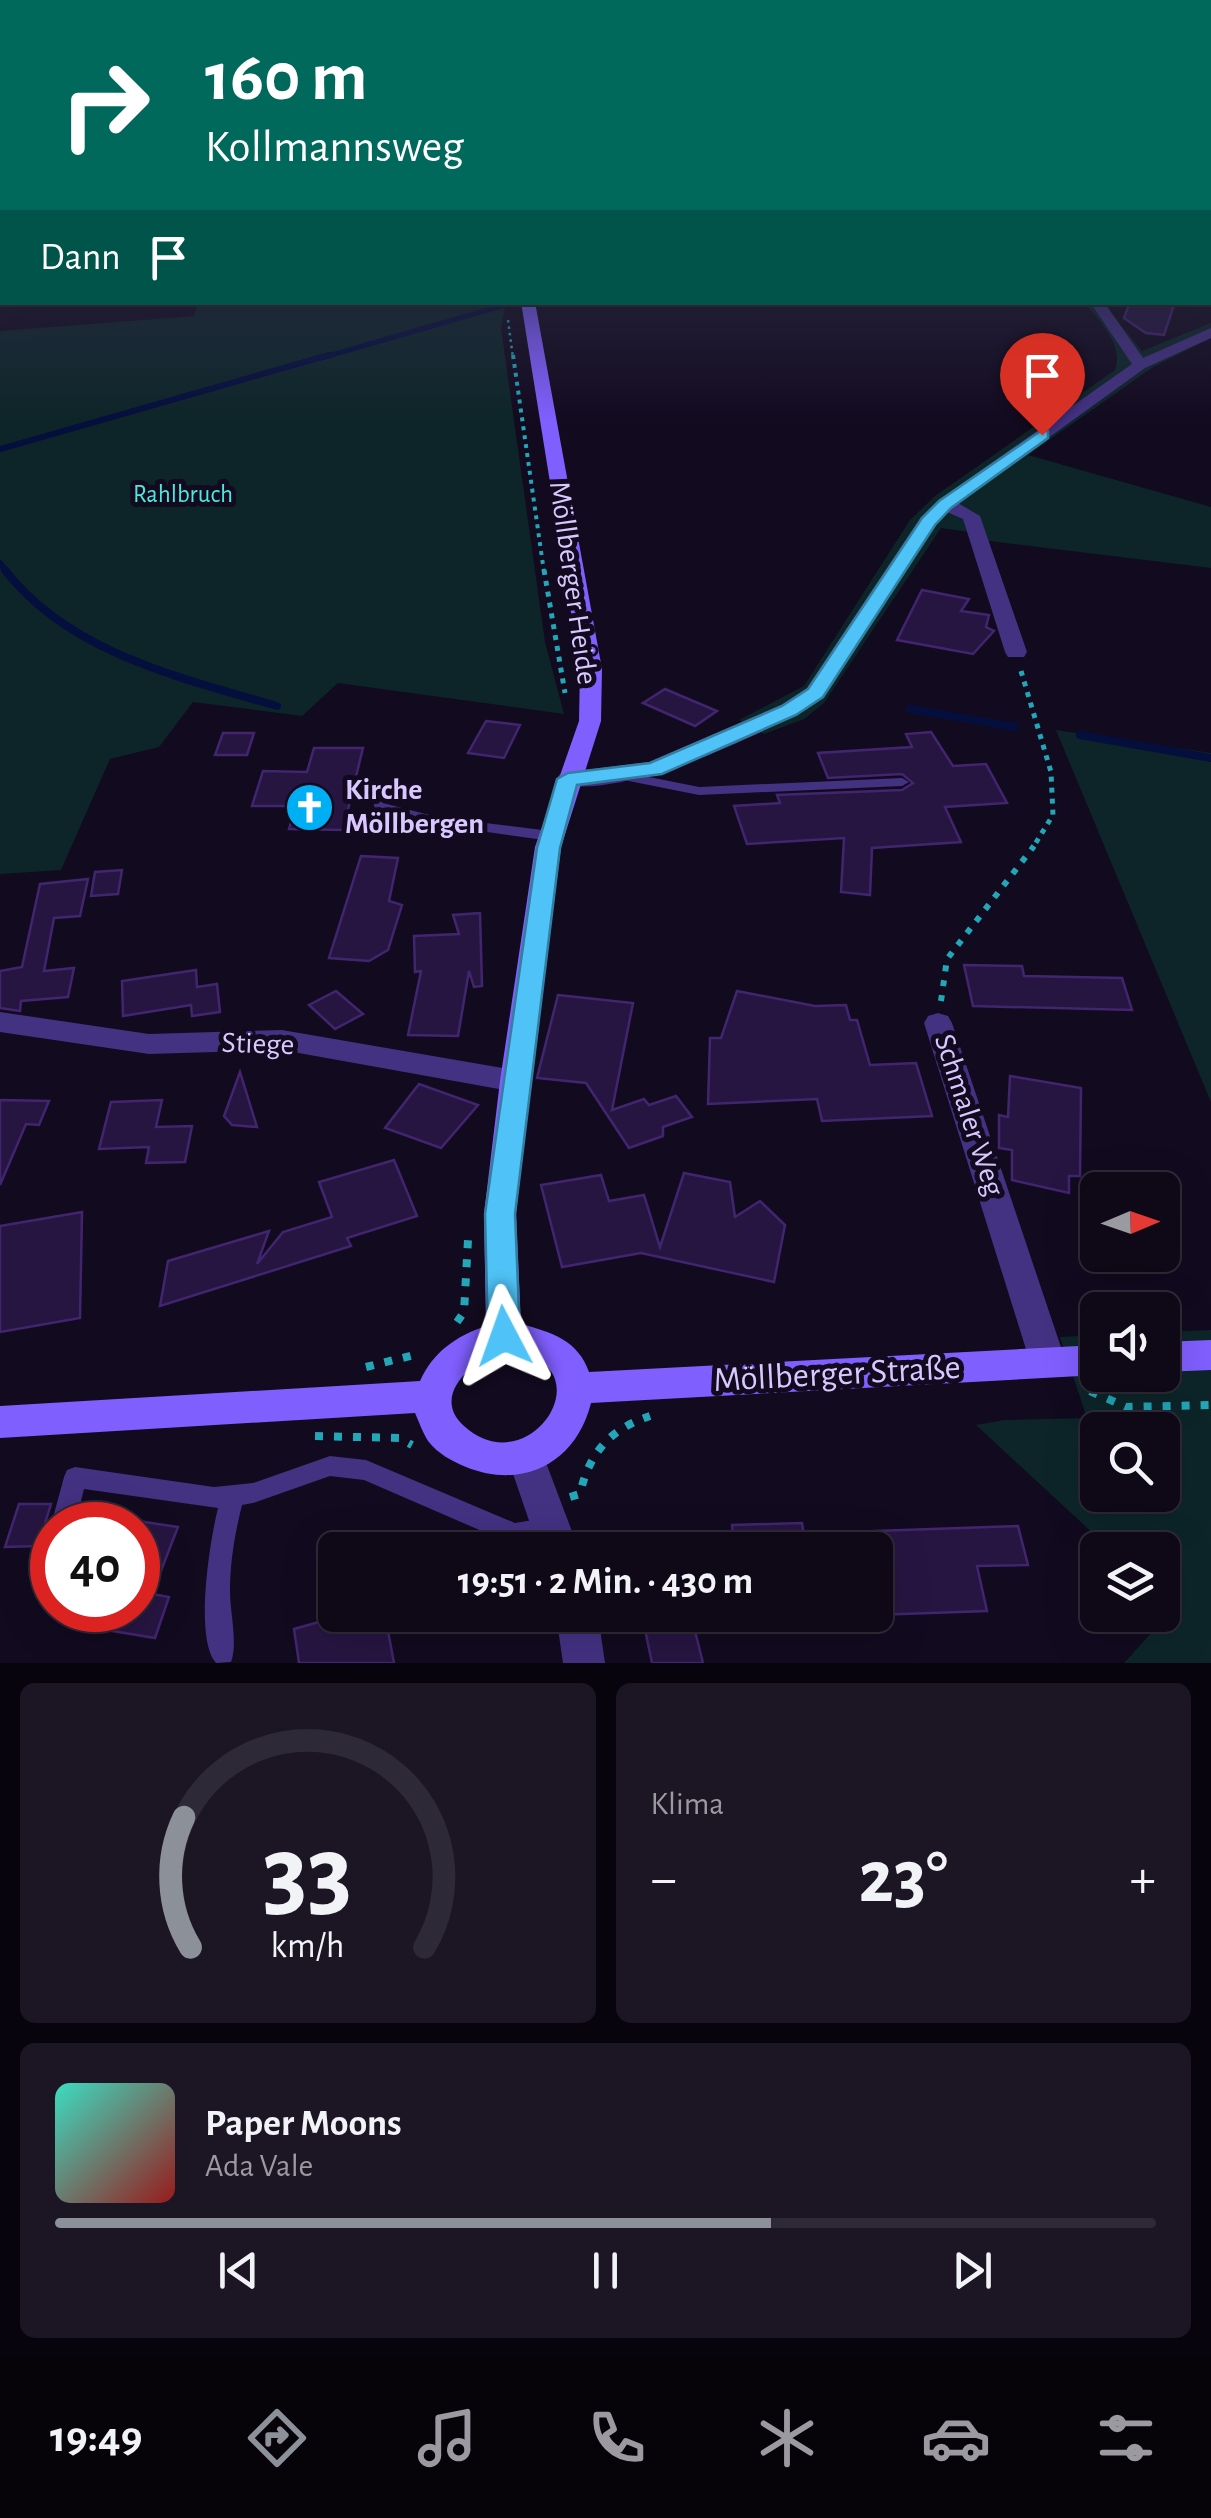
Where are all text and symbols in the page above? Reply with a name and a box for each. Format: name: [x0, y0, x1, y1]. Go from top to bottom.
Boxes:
icon: right: [40, 40, 170, 170]
text: 160 m: [205, 43, 368, 113]
text: Kollmannsweg: [205, 125, 464, 170]
icon: arrive: [141, 230, 196, 285]
text: Dann: [40, 239, 121, 277]
pin: [1000, 333, 1085, 436]
icon: arrive: [1015, 348, 1070, 403]
street label: Möllberger Heide: [544, 479, 602, 687]
park label: Rahlbruch: [133, 482, 233, 507]
place label: Kirche Möllbergen: [345, 775, 484, 839]
church icon: Kirche Möllbergen: [284, 781, 336, 833]
street label: Stiege: [221, 1028, 295, 1060]
street label: Schmaler Weg: [929, 1031, 1009, 1200]
north arrow: [1080, 1172, 1180, 1272]
map controls: [1080, 1172, 1180, 1632]
position arrow: [452, 1284, 556, 1388]
button: sound: [1080, 1292, 1180, 1392]
street label: Möllberger Straße: [713, 1350, 961, 1398]
button: search: [1080, 1412, 1180, 1512]
speed limit sign: 40: [30, 1502, 160, 1632]
button: layers: [1080, 1532, 1180, 1632]
text: 19:51 · 2 Min. · 430 m: [458, 1563, 753, 1601]
text: Klima: [651, 1788, 724, 1820]
text: 33: [263, 1822, 353, 1926]
text: 23°: [858, 1841, 948, 1916]
text: −: [651, 1852, 677, 1907]
text: +: [1130, 1852, 1156, 1907]
text: km/h: [271, 1928, 345, 1964]
text: Paper Moons: [205, 2105, 402, 2143]
text: Ada Vale: [205, 2150, 313, 2182]
icon: previous: [211, 2243, 266, 2298]
icon: pause: [578, 2243, 633, 2298]
icon: next: [945, 2243, 1000, 2298]
icon: directions: [242, 2403, 312, 2473]
icon: music: [412, 2403, 482, 2473]
icon: phone: [582, 2403, 652, 2473]
icon: climate: [752, 2403, 822, 2473]
icon: car: [921, 2403, 991, 2473]
icon: filters: [1091, 2403, 1161, 2473]
text: 19:49: [50, 2415, 143, 2460]

